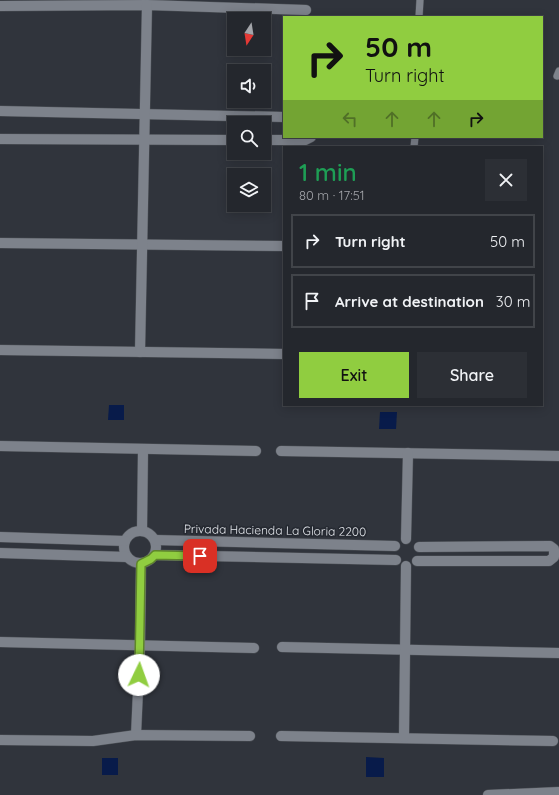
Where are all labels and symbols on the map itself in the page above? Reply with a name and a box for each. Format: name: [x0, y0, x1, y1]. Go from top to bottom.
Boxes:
north arrow: [227, 12, 271, 56]
street label: Privada Hacienda La Gloria 2200: [184, 521, 366, 539]
pin: [183, 539, 217, 573]
position arrow: [118, 654, 160, 696]

